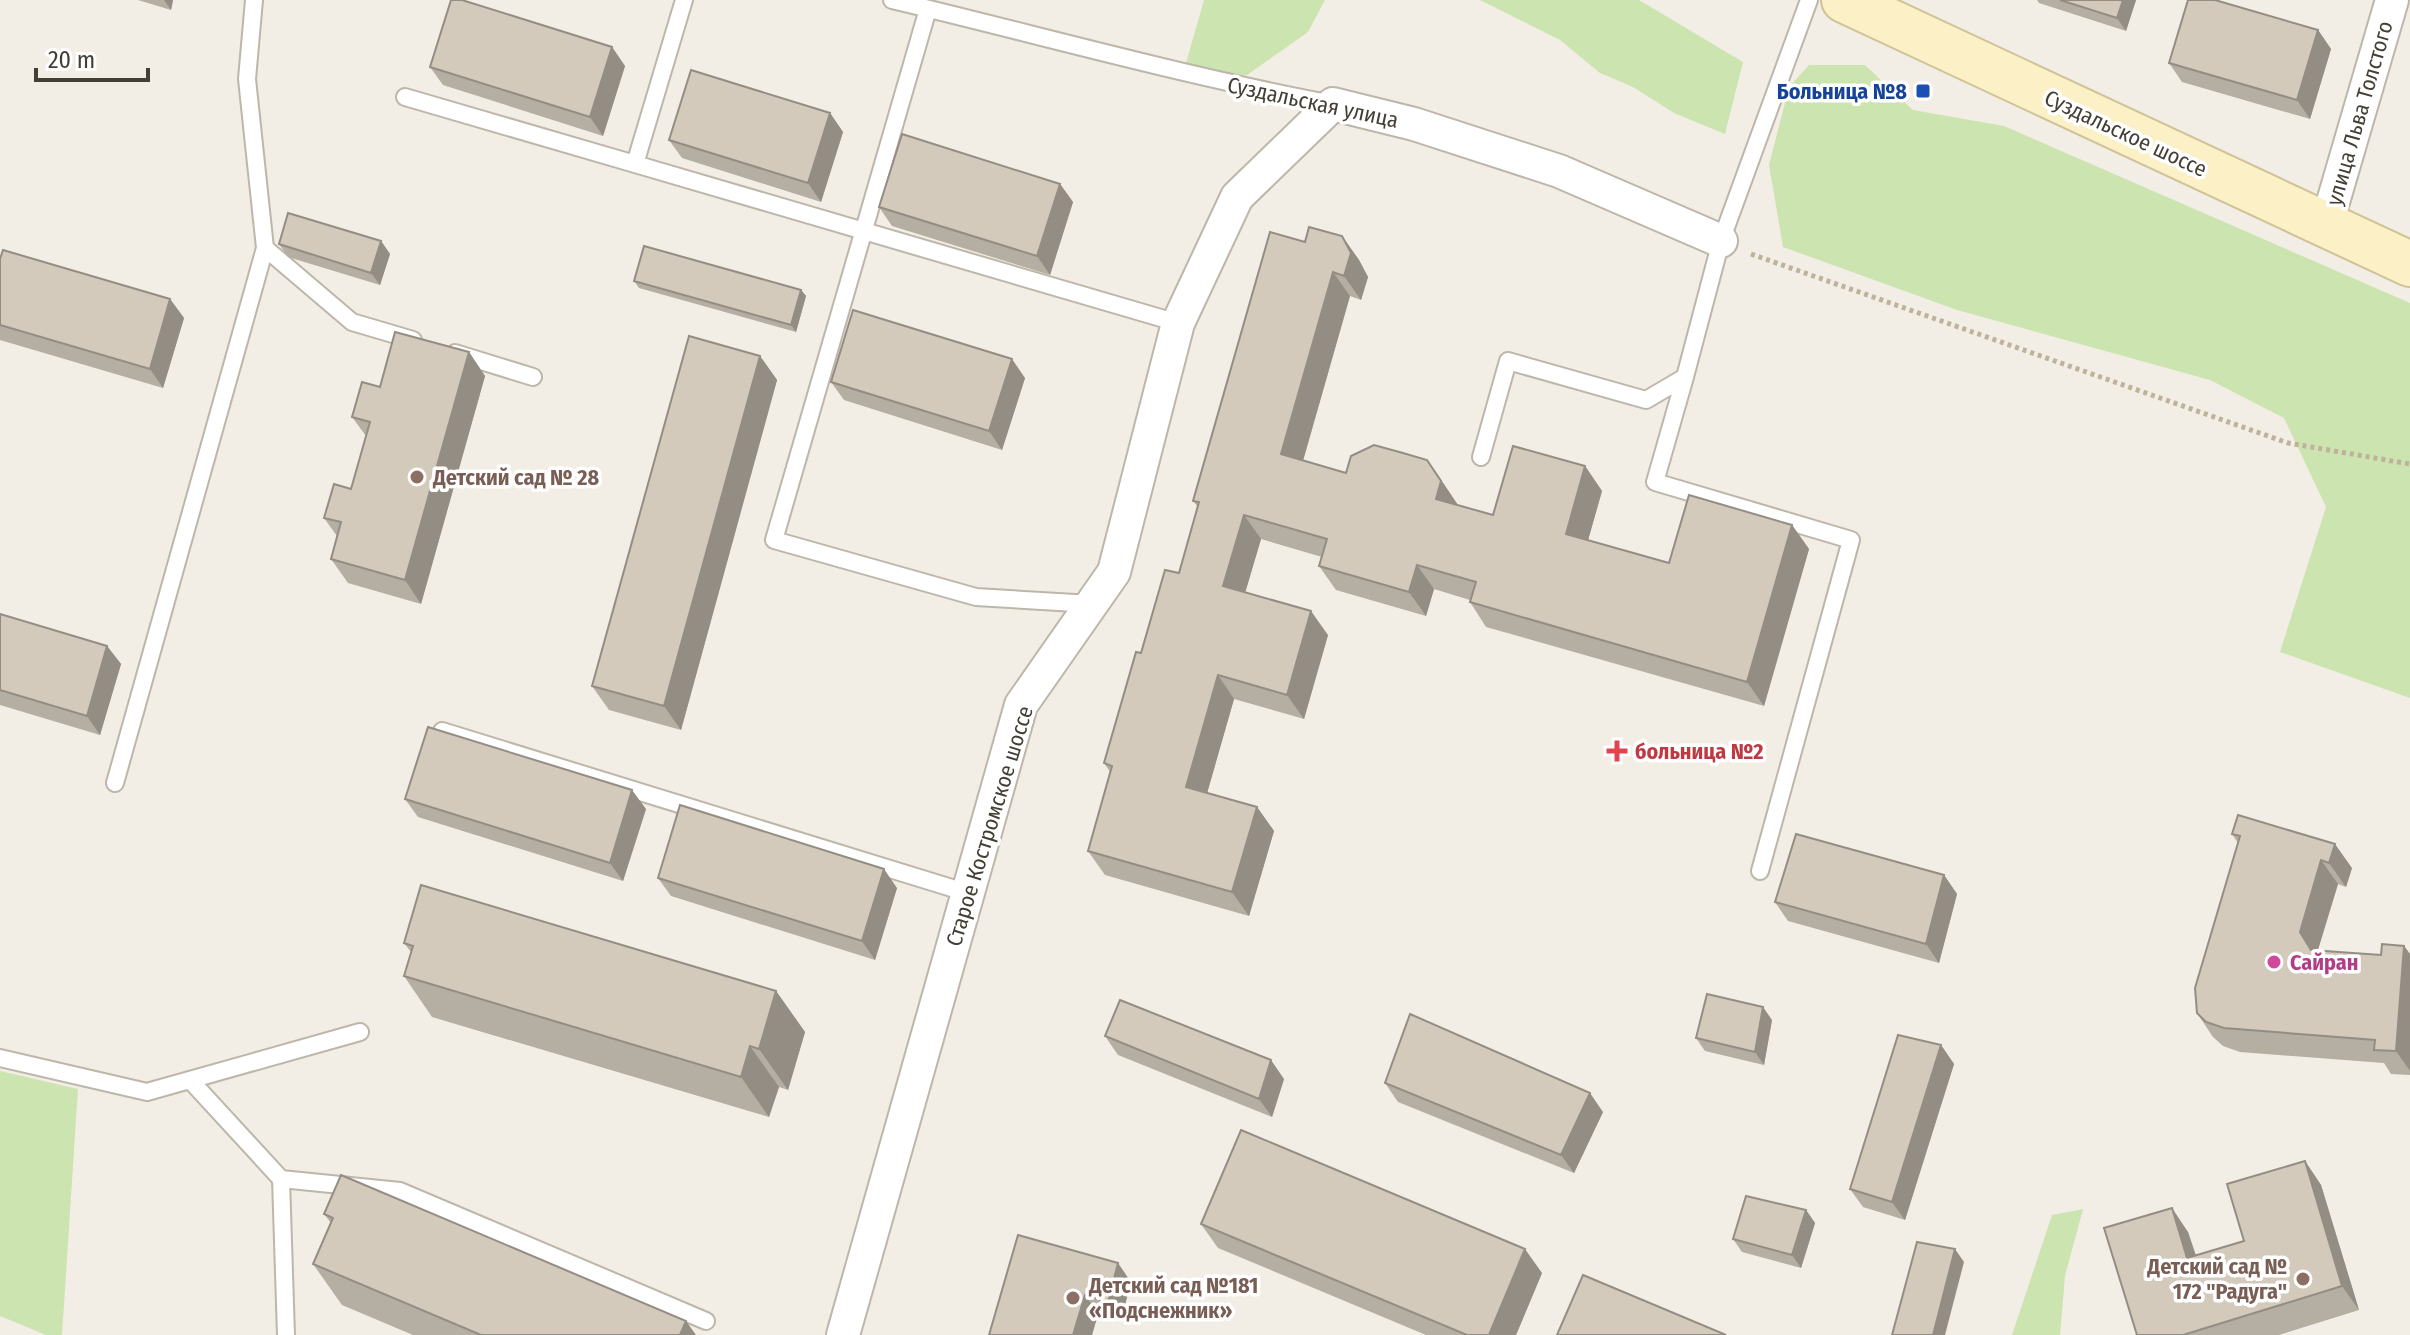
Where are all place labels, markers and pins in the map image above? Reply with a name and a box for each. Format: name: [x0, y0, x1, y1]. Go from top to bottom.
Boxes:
place label: Больница №8: [1777, 78, 1907, 105]
marker: Больница №8: [1914, 82, 1932, 100]
place label: Детский сад № 28: [432, 464, 599, 491]
marker: Детский сад № 28: [408, 468, 426, 486]
place label: больница №2: [1635, 738, 1763, 765]
marker: больница №2: [1606, 740, 1628, 762]
place label: Сайран: [2290, 949, 2358, 976]
marker: Сайран: [2265, 953, 2283, 971]
place label: Детский сад № 172 "Радуга": [2146, 1253, 2287, 1305]
marker: Детский сад № 172 "Радуга": [2294, 1270, 2312, 1288]
place label: Детский сад №181 «Подснежник»: [1088, 1272, 1258, 1324]
marker: Детский сад №181 «Подснежник»: [1064, 1289, 1082, 1307]

